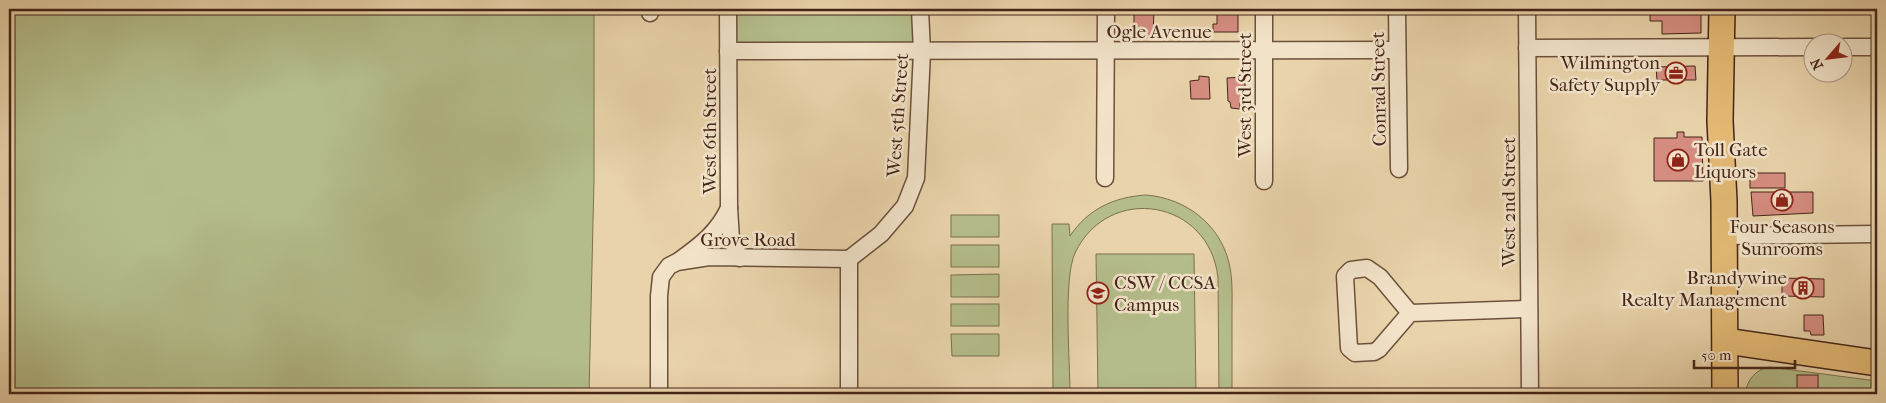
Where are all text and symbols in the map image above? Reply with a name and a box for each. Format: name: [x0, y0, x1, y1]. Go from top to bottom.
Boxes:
street label: Ogle Avenue: [1106, 21, 1212, 43]
street label: Conrad Street: [1367, 31, 1391, 147]
street label: West 3rd Street: [1234, 32, 1256, 158]
north arrow: [1804, 32, 1854, 82]
street label: West 5th Street: [883, 52, 913, 179]
place label: Wilmington Safety Supply: [1549, 52, 1661, 96]
text: N: [1807, 55, 1827, 73]
office icon: Wilmington Safety Supply: [1664, 61, 1688, 85]
street label: West 6th Street: [699, 67, 721, 195]
street label: West 2nd Street: [1498, 137, 1520, 268]
place label: Toll Gate Liquors: [1694, 139, 1768, 183]
shop icon: Toll Gate Liquors: [1666, 148, 1690, 172]
shop icon: Four Seasons Sunrooms: [1770, 188, 1794, 212]
place label: Four Seasons Sunrooms: [1729, 216, 1835, 260]
street label: Grove Road: [700, 229, 796, 251]
place label: Brandywine Realty Management: [1621, 267, 1787, 311]
place label: CSW / CCSA Campus: [1114, 272, 1216, 316]
building icon: Brandywine Realty Management: [1791, 276, 1815, 300]
school or university icon: CSW / CCSA Campus: [1086, 281, 1110, 305]
scale bar: [1694, 338, 1795, 370]
text: 50 m: [1701, 346, 1732, 364]

